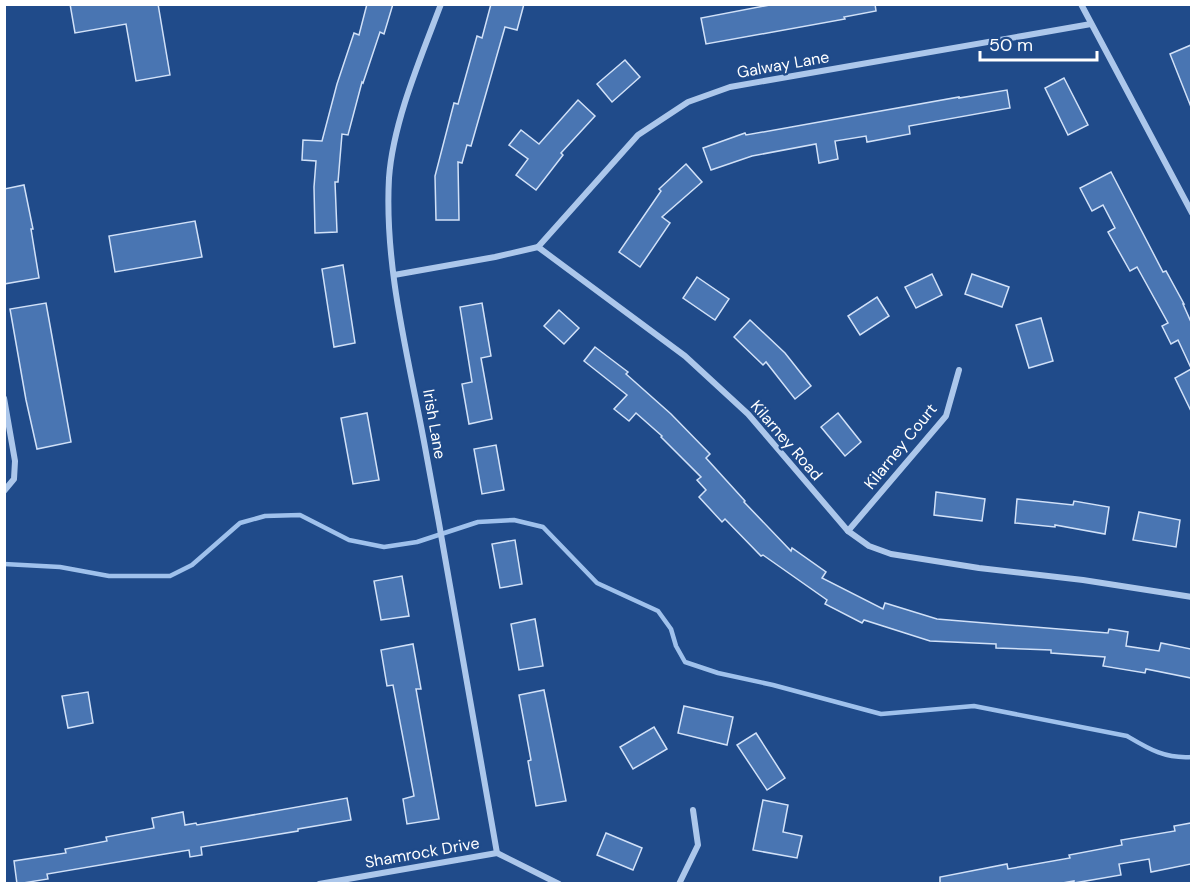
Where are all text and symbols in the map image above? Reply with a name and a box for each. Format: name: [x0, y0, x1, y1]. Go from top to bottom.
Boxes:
scale bar: [980, 24, 1097, 62]
text: 50 m: [989, 33, 1033, 57]
street label: Galway Lane: [735, 46, 831, 83]
street label: Irish Lane: [418, 388, 451, 461]
street label: Kilarney Road: [746, 396, 827, 485]
street label: Kilarney Court: [859, 399, 942, 494]
street label: Shamrock Drive: [363, 832, 481, 873]

